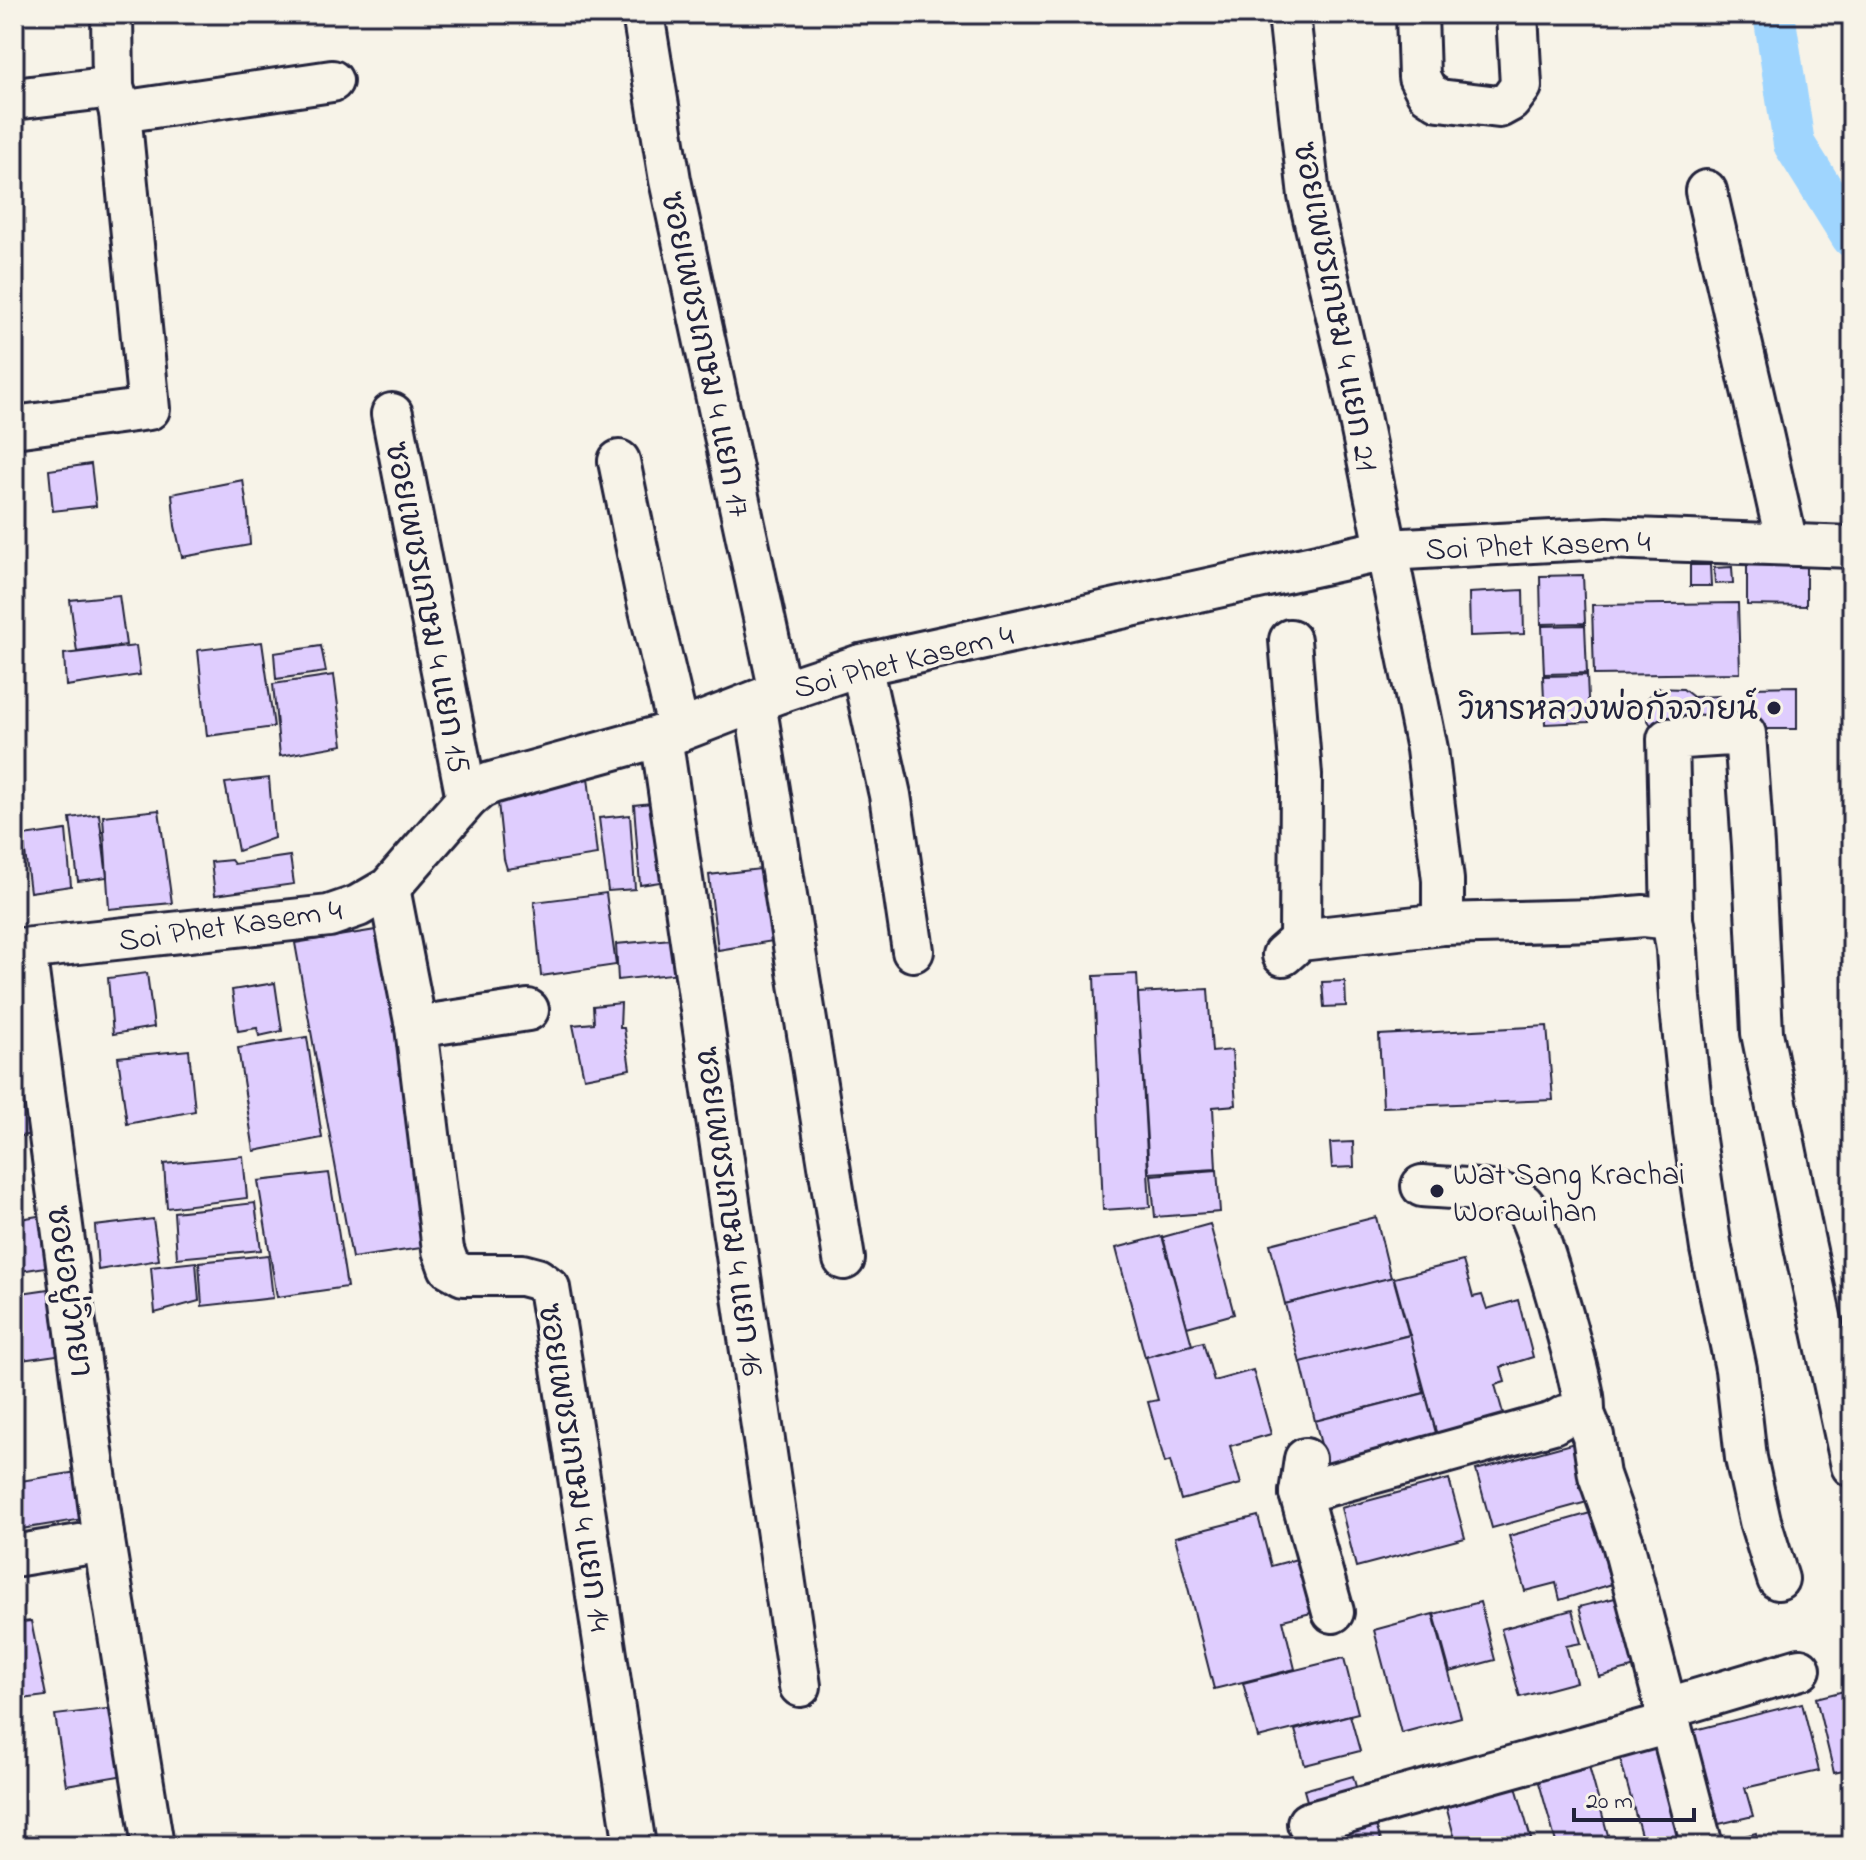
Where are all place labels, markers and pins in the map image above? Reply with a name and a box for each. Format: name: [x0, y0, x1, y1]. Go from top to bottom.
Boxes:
place label: วิหารหลวงพ่อกัจจายน์: [1459, 687, 1758, 735]
marker: วิหารหลวงพ่อกัจจายน์: [1765, 699, 1783, 717]
place label: Wat Sang Krachai Worawihan: [1453, 1153, 1685, 1237]
marker: Wat Sang Krachai Worawihan: [1428, 1182, 1446, 1200]

